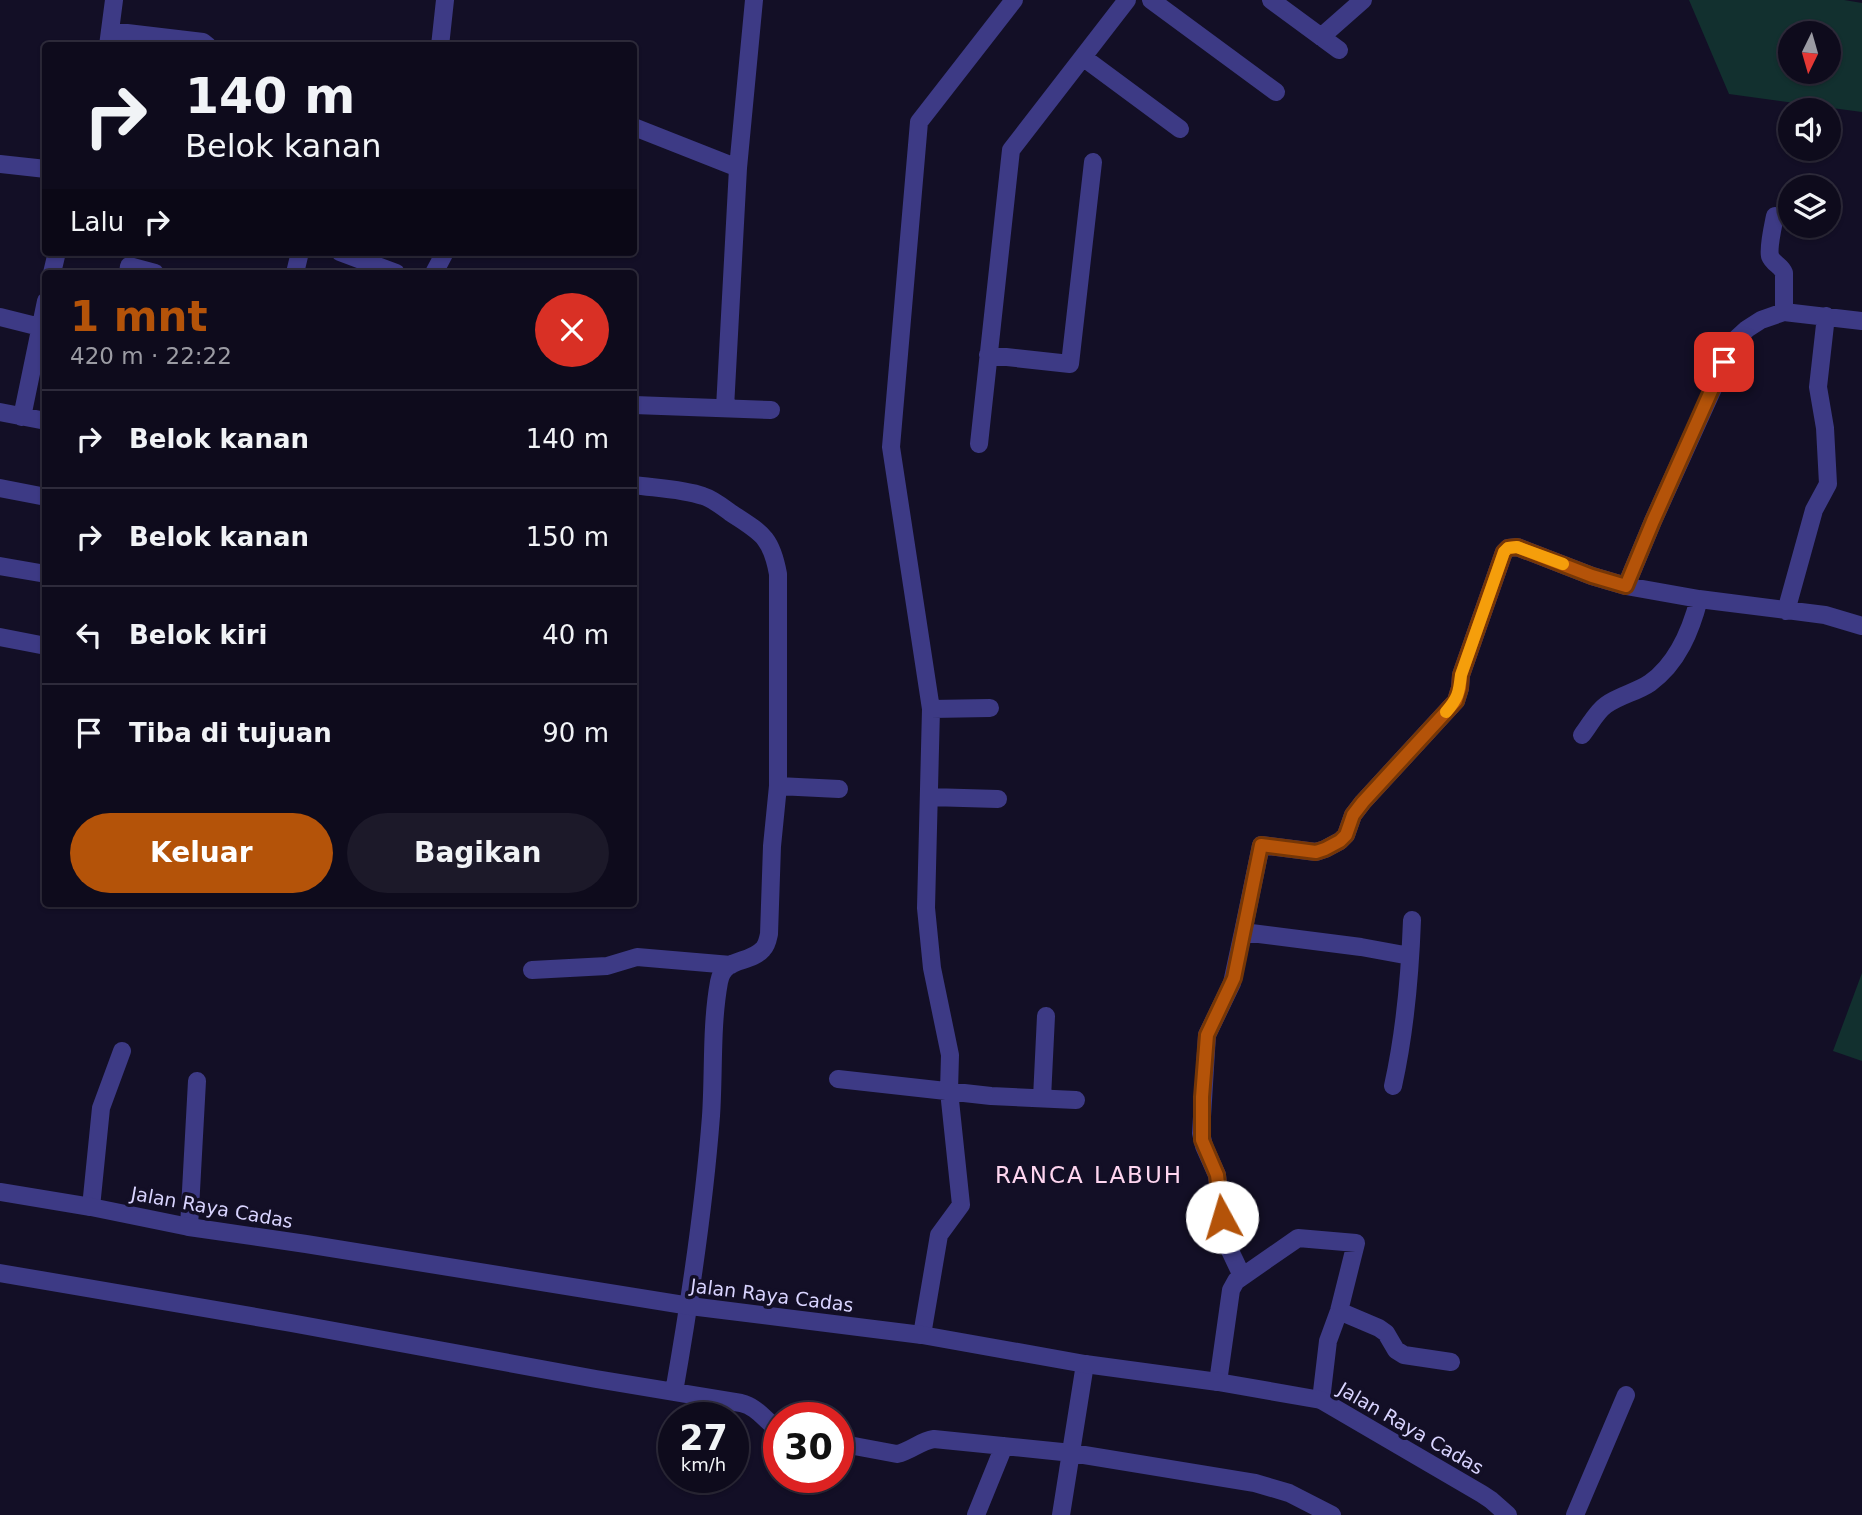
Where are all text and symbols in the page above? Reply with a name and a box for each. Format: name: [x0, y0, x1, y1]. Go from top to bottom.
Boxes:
north arrow: [1778, 21, 1841, 84]
map controls: [1778, 21, 1841, 238]
text: 140 m: [185, 68, 355, 125]
icon: right: [70, 70, 161, 161]
button: sound: [1778, 98, 1841, 161]
text: Belok kanan: [185, 127, 382, 165]
button: layers: [1778, 175, 1841, 238]
icon: right: [138, 203, 176, 241]
text: Lalu: [70, 207, 124, 237]
text: 1 mnt: [70, 292, 208, 341]
button: close: [535, 293, 609, 367]
pin: [1694, 332, 1754, 392]
text: 420 m · 22:22: [70, 343, 232, 369]
icon: arrive: [1705, 343, 1743, 381]
icon: right: [70, 420, 108, 458]
text: Belok kanan: [129, 424, 309, 454]
text: 140 m: [526, 424, 609, 454]
icon: right: [70, 518, 108, 556]
text: Belok kanan: [129, 522, 309, 552]
text: 150 m: [526, 522, 609, 552]
icon: left: [70, 616, 108, 654]
text: Belok kiri: [129, 620, 268, 650]
text: 40 m: [542, 620, 609, 650]
icon: arrive: [70, 714, 108, 752]
text: Tiba di tujuan: [129, 718, 332, 748]
text: 90 m: [542, 718, 609, 748]
button: Keluar: [70, 813, 333, 893]
button: Bagikan: [347, 813, 609, 893]
district label: RANCA LABUH: [995, 1162, 1183, 1188]
position arrow: [1185, 1180, 1259, 1254]
street label: Jalan Raya Cadas: [128, 1182, 295, 1232]
street label: Jalan Raya Cadas: [688, 1274, 855, 1316]
street label: Jalan Raya Cadas: [1334, 1377, 1488, 1479]
speed limit sign: 30: [763, 1402, 854, 1493]
text: 27: [679, 1418, 728, 1458]
text: km/h: [681, 1454, 726, 1475]

